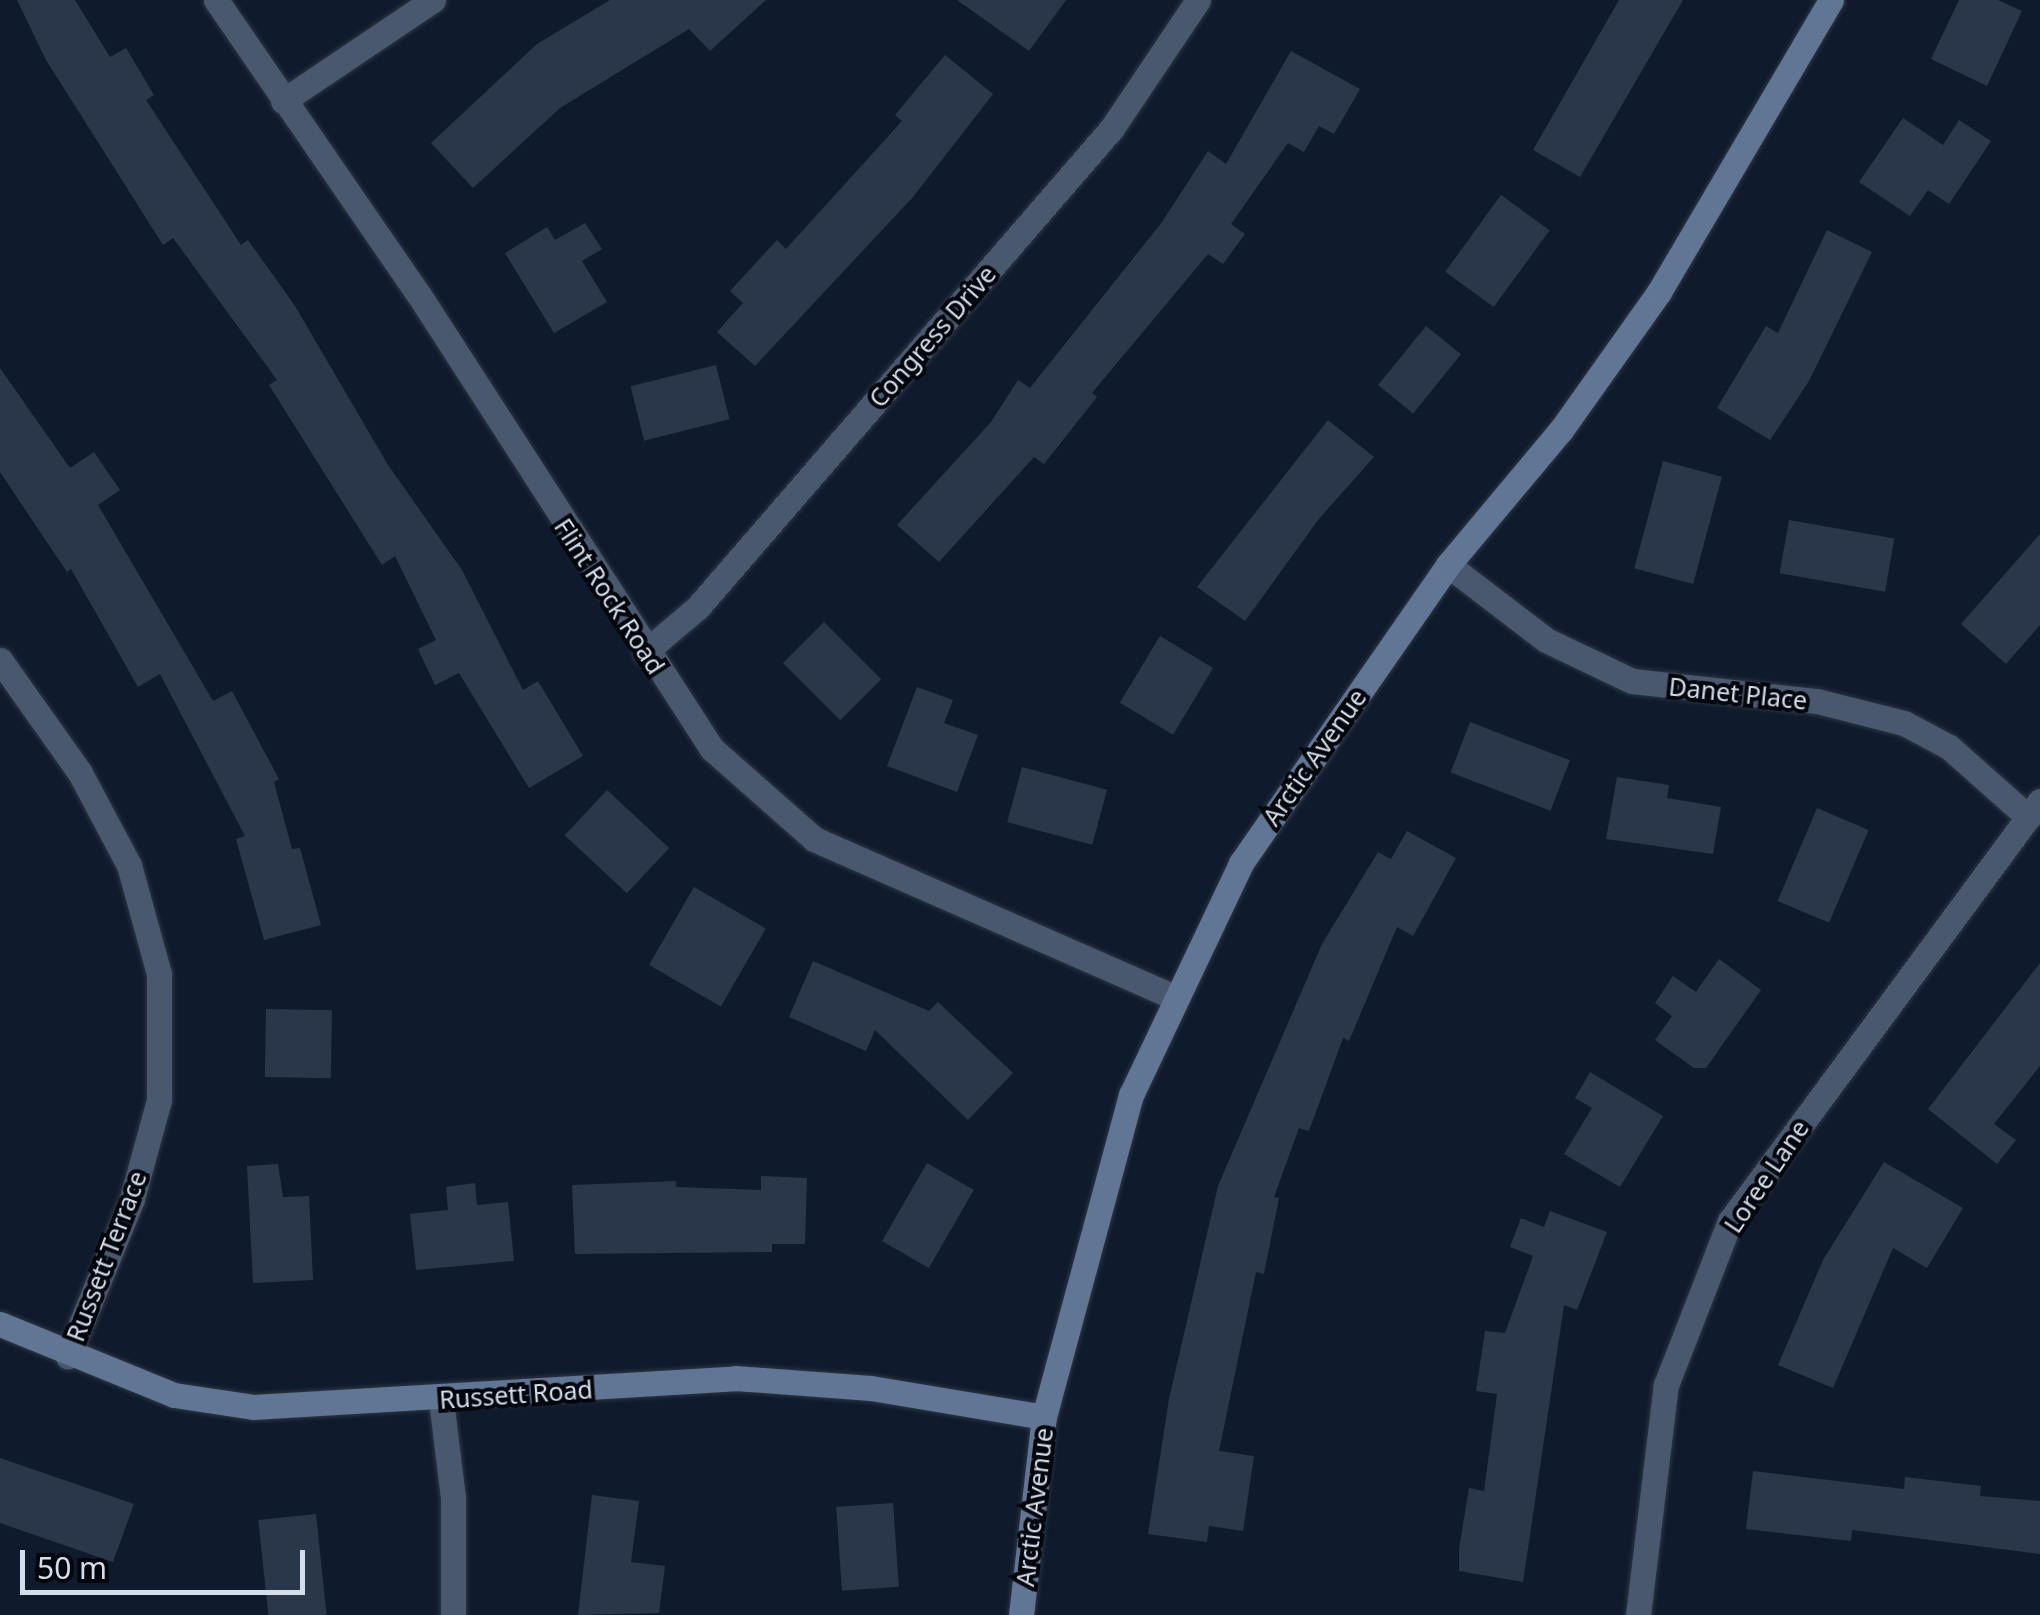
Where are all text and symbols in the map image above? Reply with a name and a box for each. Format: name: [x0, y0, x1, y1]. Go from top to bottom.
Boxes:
street label: Congress Drive: [862, 259, 1002, 413]
street label: Flint Rock Road: [549, 513, 671, 679]
street label: Danet Place: [1667, 671, 1809, 715]
street label: Arctic Avenue: [1256, 683, 1372, 831]
street label: Loree Lane: [1717, 1114, 1815, 1238]
street label: Russett Terrace: [60, 1167, 152, 1345]
street label: Russett Road: [438, 1374, 594, 1414]
street label: Arctic Avenue: [1009, 1426, 1059, 1588]
scale bar: [25, 1530, 310, 1592]
text: 50 m: [37, 1547, 107, 1588]

